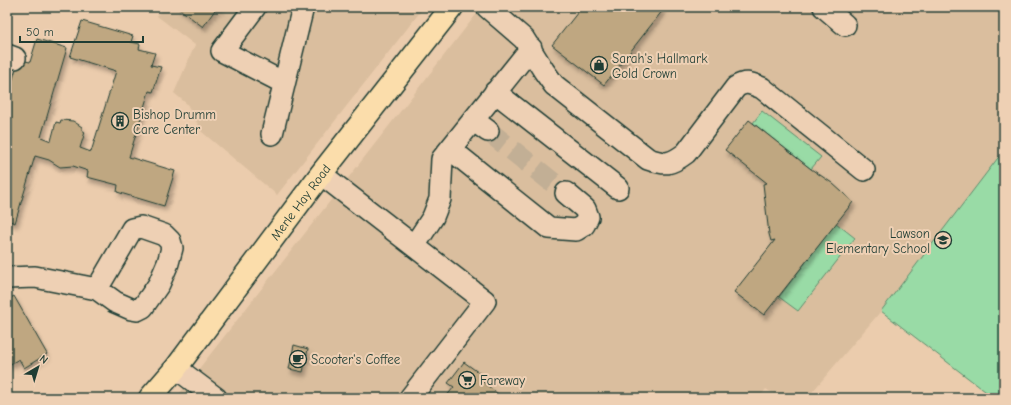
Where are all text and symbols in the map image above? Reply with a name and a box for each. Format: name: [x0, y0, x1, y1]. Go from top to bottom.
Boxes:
scale bar: [20, 18, 143, 44]
text: 50 m: [26, 25, 54, 39]
place label: Sarah's Hallmark Gold Crown: [612, 51, 708, 81]
shop icon: Sarah's Hallmark Gold Crown: [589, 55, 609, 75]
place label: Bishop Drumm Care Center: [133, 107, 216, 137]
building icon: Bishop Drumm Care Center: [110, 111, 130, 131]
street label: Merle Hay Road: [267, 161, 333, 243]
place label: Lawson Elementary School: [826, 226, 930, 256]
school or university icon: Lawson Elementary School: [933, 230, 953, 250]
north arrow: [18, 347, 58, 387]
cafe icon: Scooter's Coffee: [288, 349, 308, 369]
text: N: [37, 352, 51, 367]
place label: Scooter's Coffee: [311, 352, 401, 367]
supermarket icon: Fareway: [457, 370, 477, 390]
place label: Fareway: [480, 373, 525, 388]

